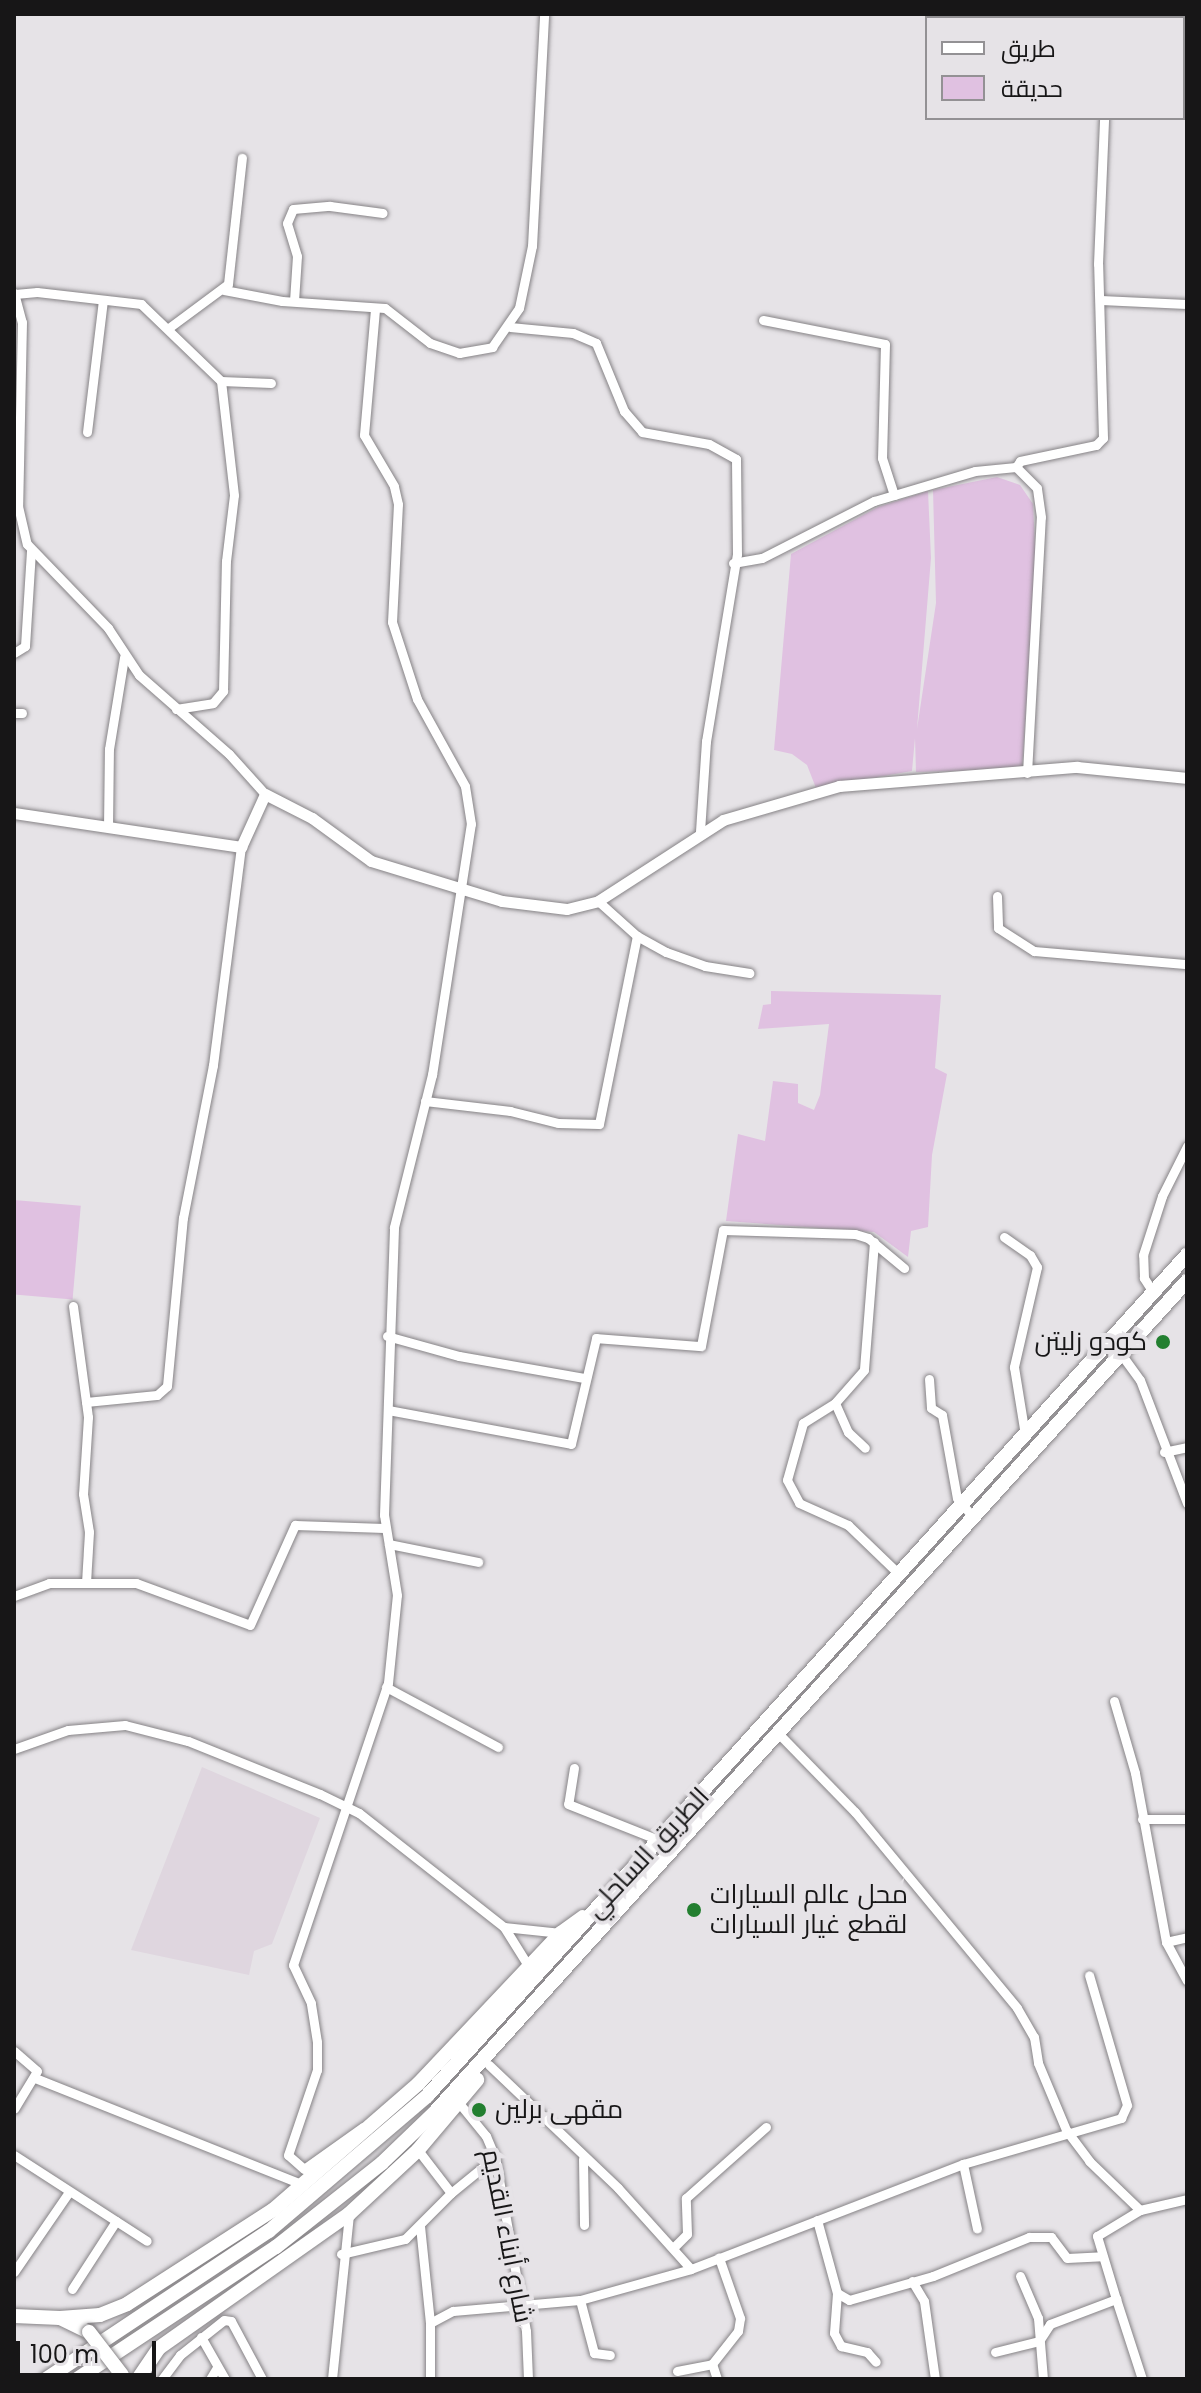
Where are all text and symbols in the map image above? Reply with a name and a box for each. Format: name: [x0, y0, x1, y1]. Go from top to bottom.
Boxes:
legend: [925, 16, 1185, 120]
text: طريق: [1001, 32, 1056, 65]
text: حديقة: [1001, 72, 1063, 105]
place label: كودو زليتن: [1035, 1326, 1147, 1358]
marker: كودو زليتن: [1154, 1333, 1172, 1351]
street label: الطريق الساحلي: [580, 1781, 716, 1925]
place label: محل عالم السيارات لقطع غيار السيارات: [710, 1879, 908, 1940]
marker: محل عالم السيارات لقطع غيار السيارات: [685, 1901, 703, 1919]
place label: مقهى برلين: [495, 2094, 623, 2126]
marker: مقهى برلين: [470, 2101, 488, 2119]
street label: شارع أبناء القديم: [475, 2146, 539, 2326]
scale bar: [20, 2325, 160, 2375]
text: 100 m: [30, 2338, 99, 2371]

